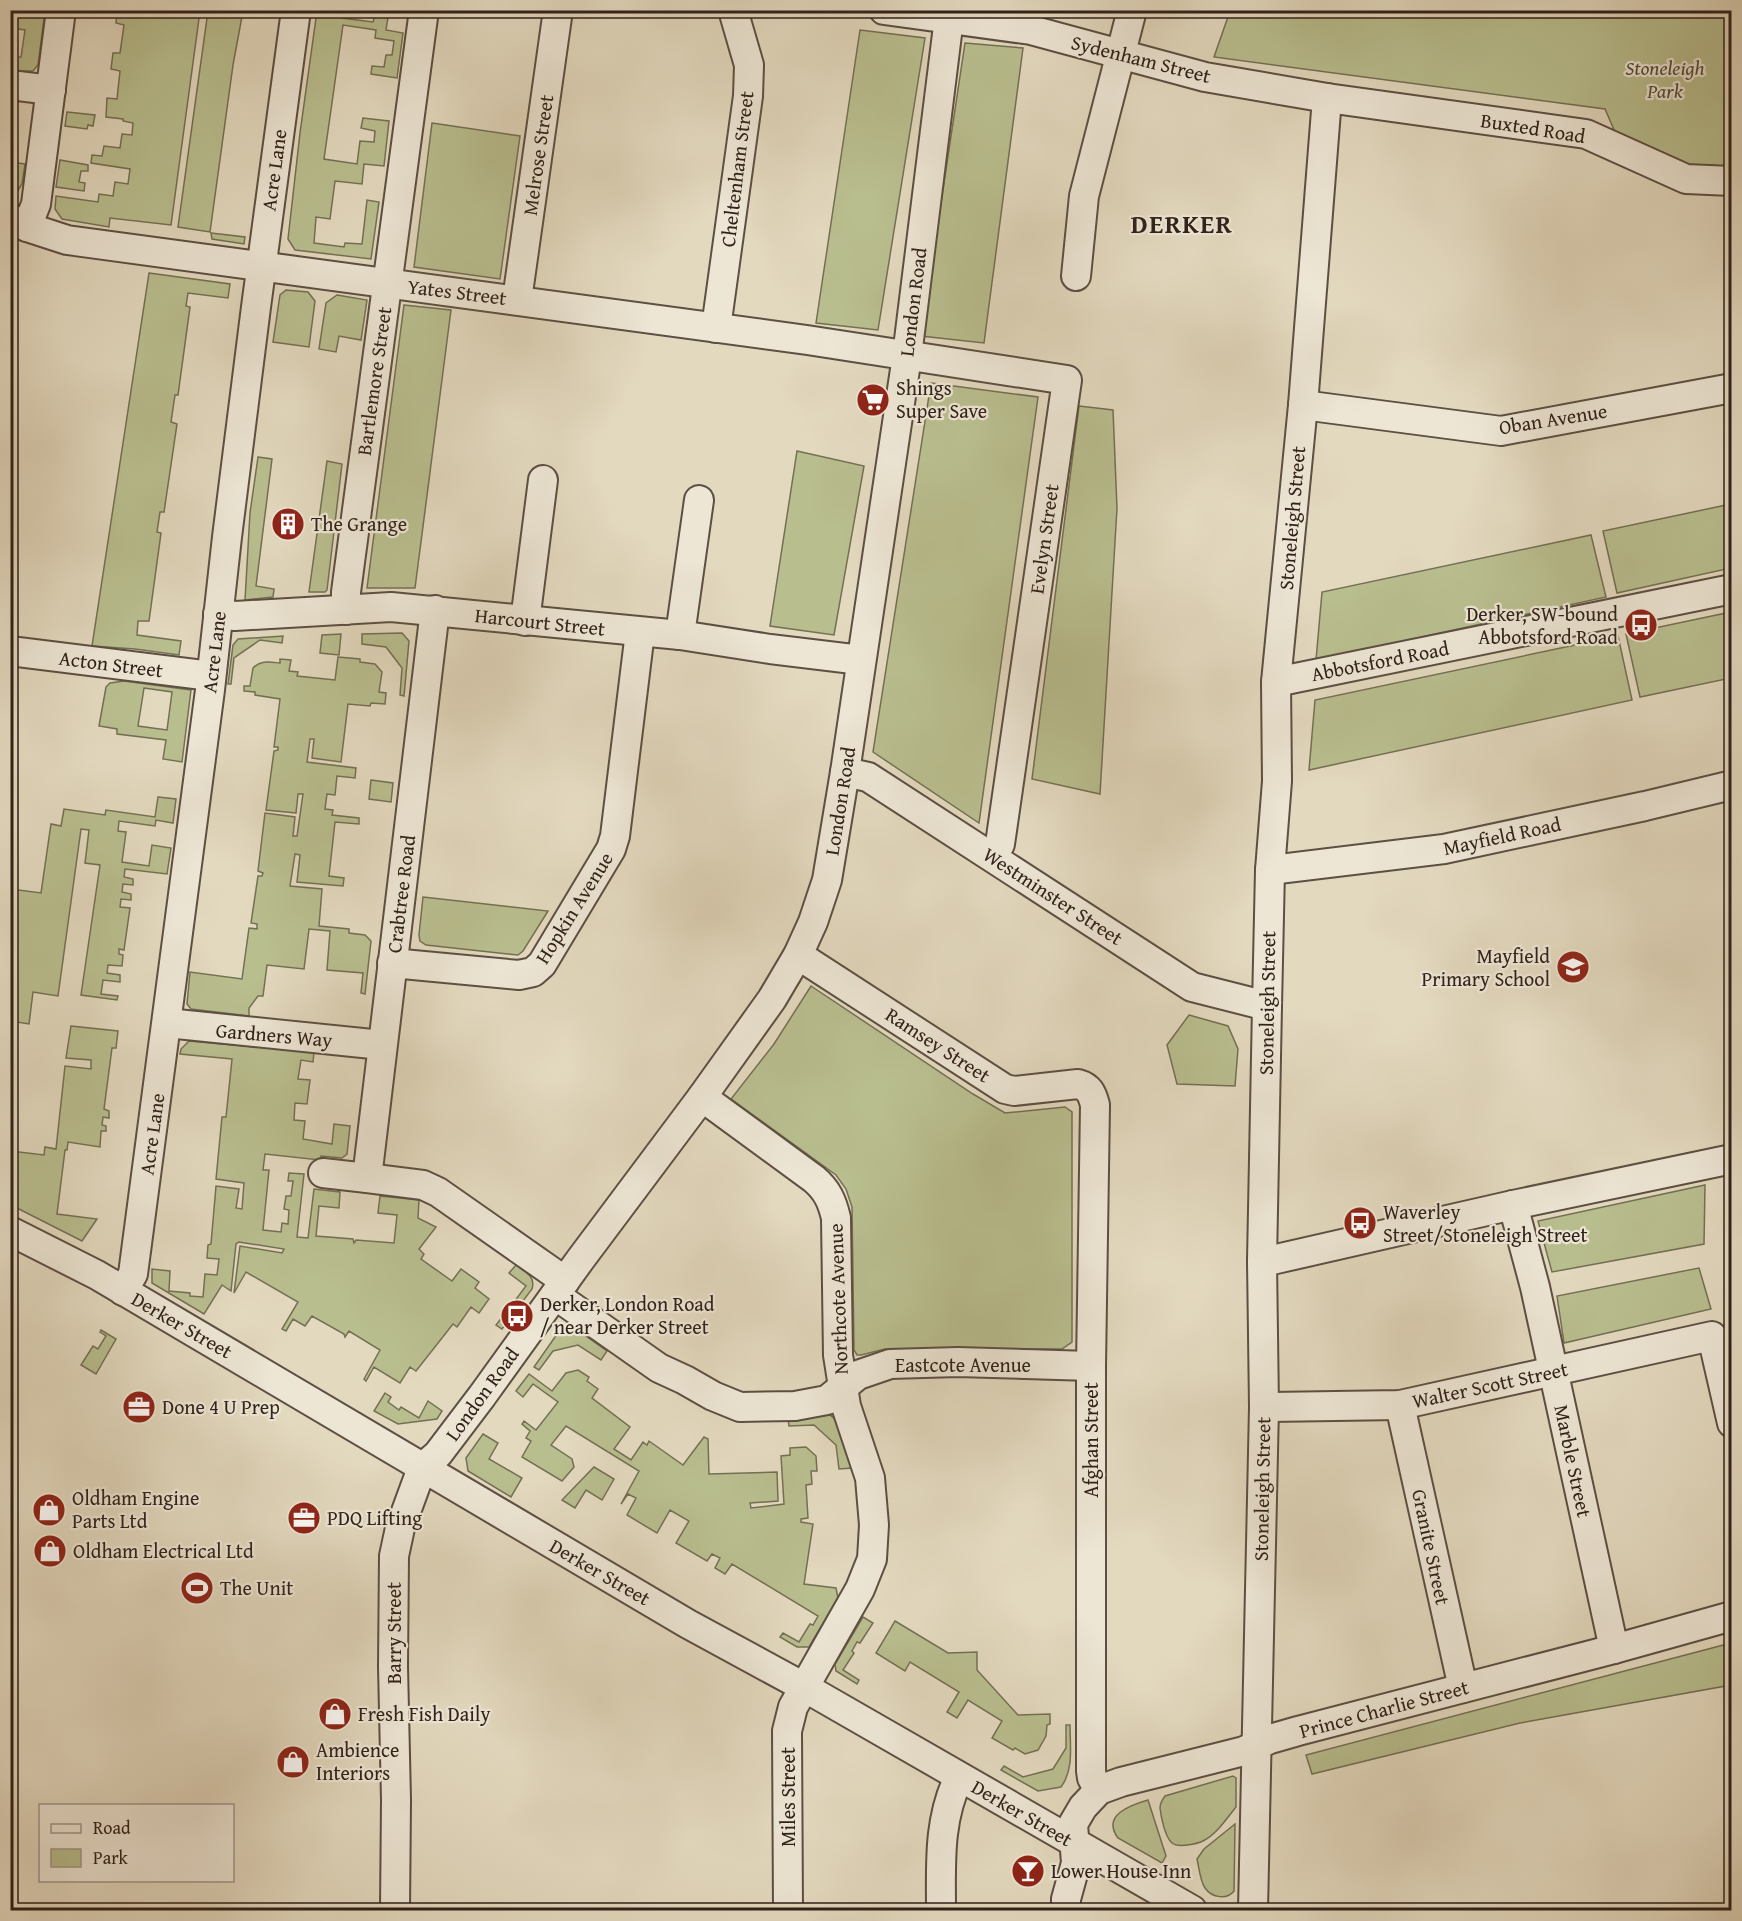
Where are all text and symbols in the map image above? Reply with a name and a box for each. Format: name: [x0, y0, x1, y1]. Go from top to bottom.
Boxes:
street label: Sydenham Street: [1068, 27, 1214, 90]
park label: Stoneleigh Park: [1625, 53, 1705, 105]
street label: Cheltenham Street: [713, 89, 760, 249]
street label: Melrose Street: [515, 93, 560, 217]
street label: Buxted Road: [1479, 105, 1588, 150]
street label: Acre Lane: [253, 127, 294, 213]
district label: DERKER: [1131, 204, 1233, 243]
street label: London Road: [891, 245, 934, 358]
street label: Yates Street: [406, 271, 508, 312]
street label: Bartlemore Street: [349, 305, 398, 457]
place label: Shings Super Save: [896, 373, 987, 425]
supermarket icon: Shings Super Save: [855, 382, 891, 418]
street label: Oban Avenue: [1497, 396, 1609, 441]
street label: Stoneleigh Street: [1271, 445, 1312, 591]
street label: Evelyn Street: [1021, 482, 1066, 596]
building icon: The Grange: [270, 506, 306, 542]
place label: The Grange: [311, 509, 407, 538]
place label: Derker, SW-bound Abbotsford Road: [1466, 599, 1618, 651]
street label: Harcourt Street: [473, 600, 607, 643]
bus stop icon: Derker, SW-bound Abbotsford Road: [1623, 607, 1659, 643]
street label: Acre Lane: [194, 609, 233, 695]
street label: Abbotsford Road: [1309, 633, 1452, 688]
street label: Acton Street: [57, 643, 165, 684]
street label: London Road: [817, 744, 862, 857]
street label: Mayfield Road: [1440, 809, 1564, 862]
street label: Crabtree Road: [379, 833, 422, 955]
street label: Westminster Street: [978, 839, 1129, 952]
street label: Hopkin Avenue: [528, 846, 620, 969]
street label: Stoneleigh Street: [1251, 931, 1282, 1075]
place label: Mayfield Primary School: [1421, 941, 1550, 993]
school or university icon: Mayfield Primary School: [1555, 949, 1591, 985]
street label: Ramsey Street: [880, 1000, 996, 1089]
street label: Gardners Way: [215, 1015, 334, 1054]
street label: Acre Lane: [131, 1091, 172, 1177]
place label: Waverley Street/Stoneleigh Street: [1383, 1197, 1587, 1249]
bus stop icon: Waverley Street/Stoneleigh Street: [1342, 1205, 1378, 1241]
street label: Northcote Avenue: [820, 1223, 855, 1375]
street label: Derker Street: [126, 1284, 238, 1365]
place label: Derker, London Road / near Derker Street: [540, 1289, 715, 1341]
bus stop icon: Derker, London Road / near Derker Street: [499, 1298, 535, 1334]
street label: London Road: [438, 1341, 526, 1447]
street label: Eastcote Avenue: [895, 1350, 1031, 1379]
street label: Walter Scott Street: [1409, 1354, 1570, 1415]
street label: Afghan Street: [1076, 1382, 1105, 1498]
office icon: Done 4 U Prep: [121, 1389, 157, 1425]
place label: Done 4 U Prep: [162, 1392, 280, 1421]
street label: Marble Street: [1547, 1402, 1600, 1520]
street label: Stoneleigh Street: [1246, 1417, 1277, 1561]
place label: Oldham Engine Parts Ltd: [72, 1483, 199, 1535]
street label: Granite Street: [1405, 1486, 1458, 1607]
shop icon: Oldham Engine Parts Ltd: [31, 1492, 67, 1528]
office icon: PDQ Lifting: [286, 1500, 322, 1536]
place label: PDQ Lifting: [327, 1503, 422, 1532]
street label: Derker Street: [544, 1531, 656, 1612]
shop icon: Oldham Electrical Ltd: [32, 1533, 68, 1569]
place label: Oldham Electrical Ltd: [73, 1536, 254, 1565]
sports icon: The Unit: [179, 1570, 215, 1606]
place label: The Unit: [220, 1573, 293, 1602]
street label: Barry Street: [379, 1582, 408, 1684]
street label: Prince Charlie Street: [1296, 1672, 1472, 1745]
shop icon: Fresh Fish Daily: [317, 1696, 353, 1732]
place label: Fresh Fish Daily: [358, 1699, 490, 1728]
place label: Ambience Interiors: [316, 1735, 399, 1787]
shop icon: Ambience Interiors: [275, 1744, 311, 1780]
street label: Miles Street: [773, 1747, 802, 1847]
street label: Derker Street: [966, 1772, 1078, 1853]
legend: [39, 1804, 234, 1882]
text: Road: [93, 1814, 131, 1841]
text: Park: [93, 1844, 129, 1871]
bar icon: Lower House Inn: [1010, 1853, 1046, 1889]
place label: Lower House Inn: [1051, 1856, 1191, 1885]

